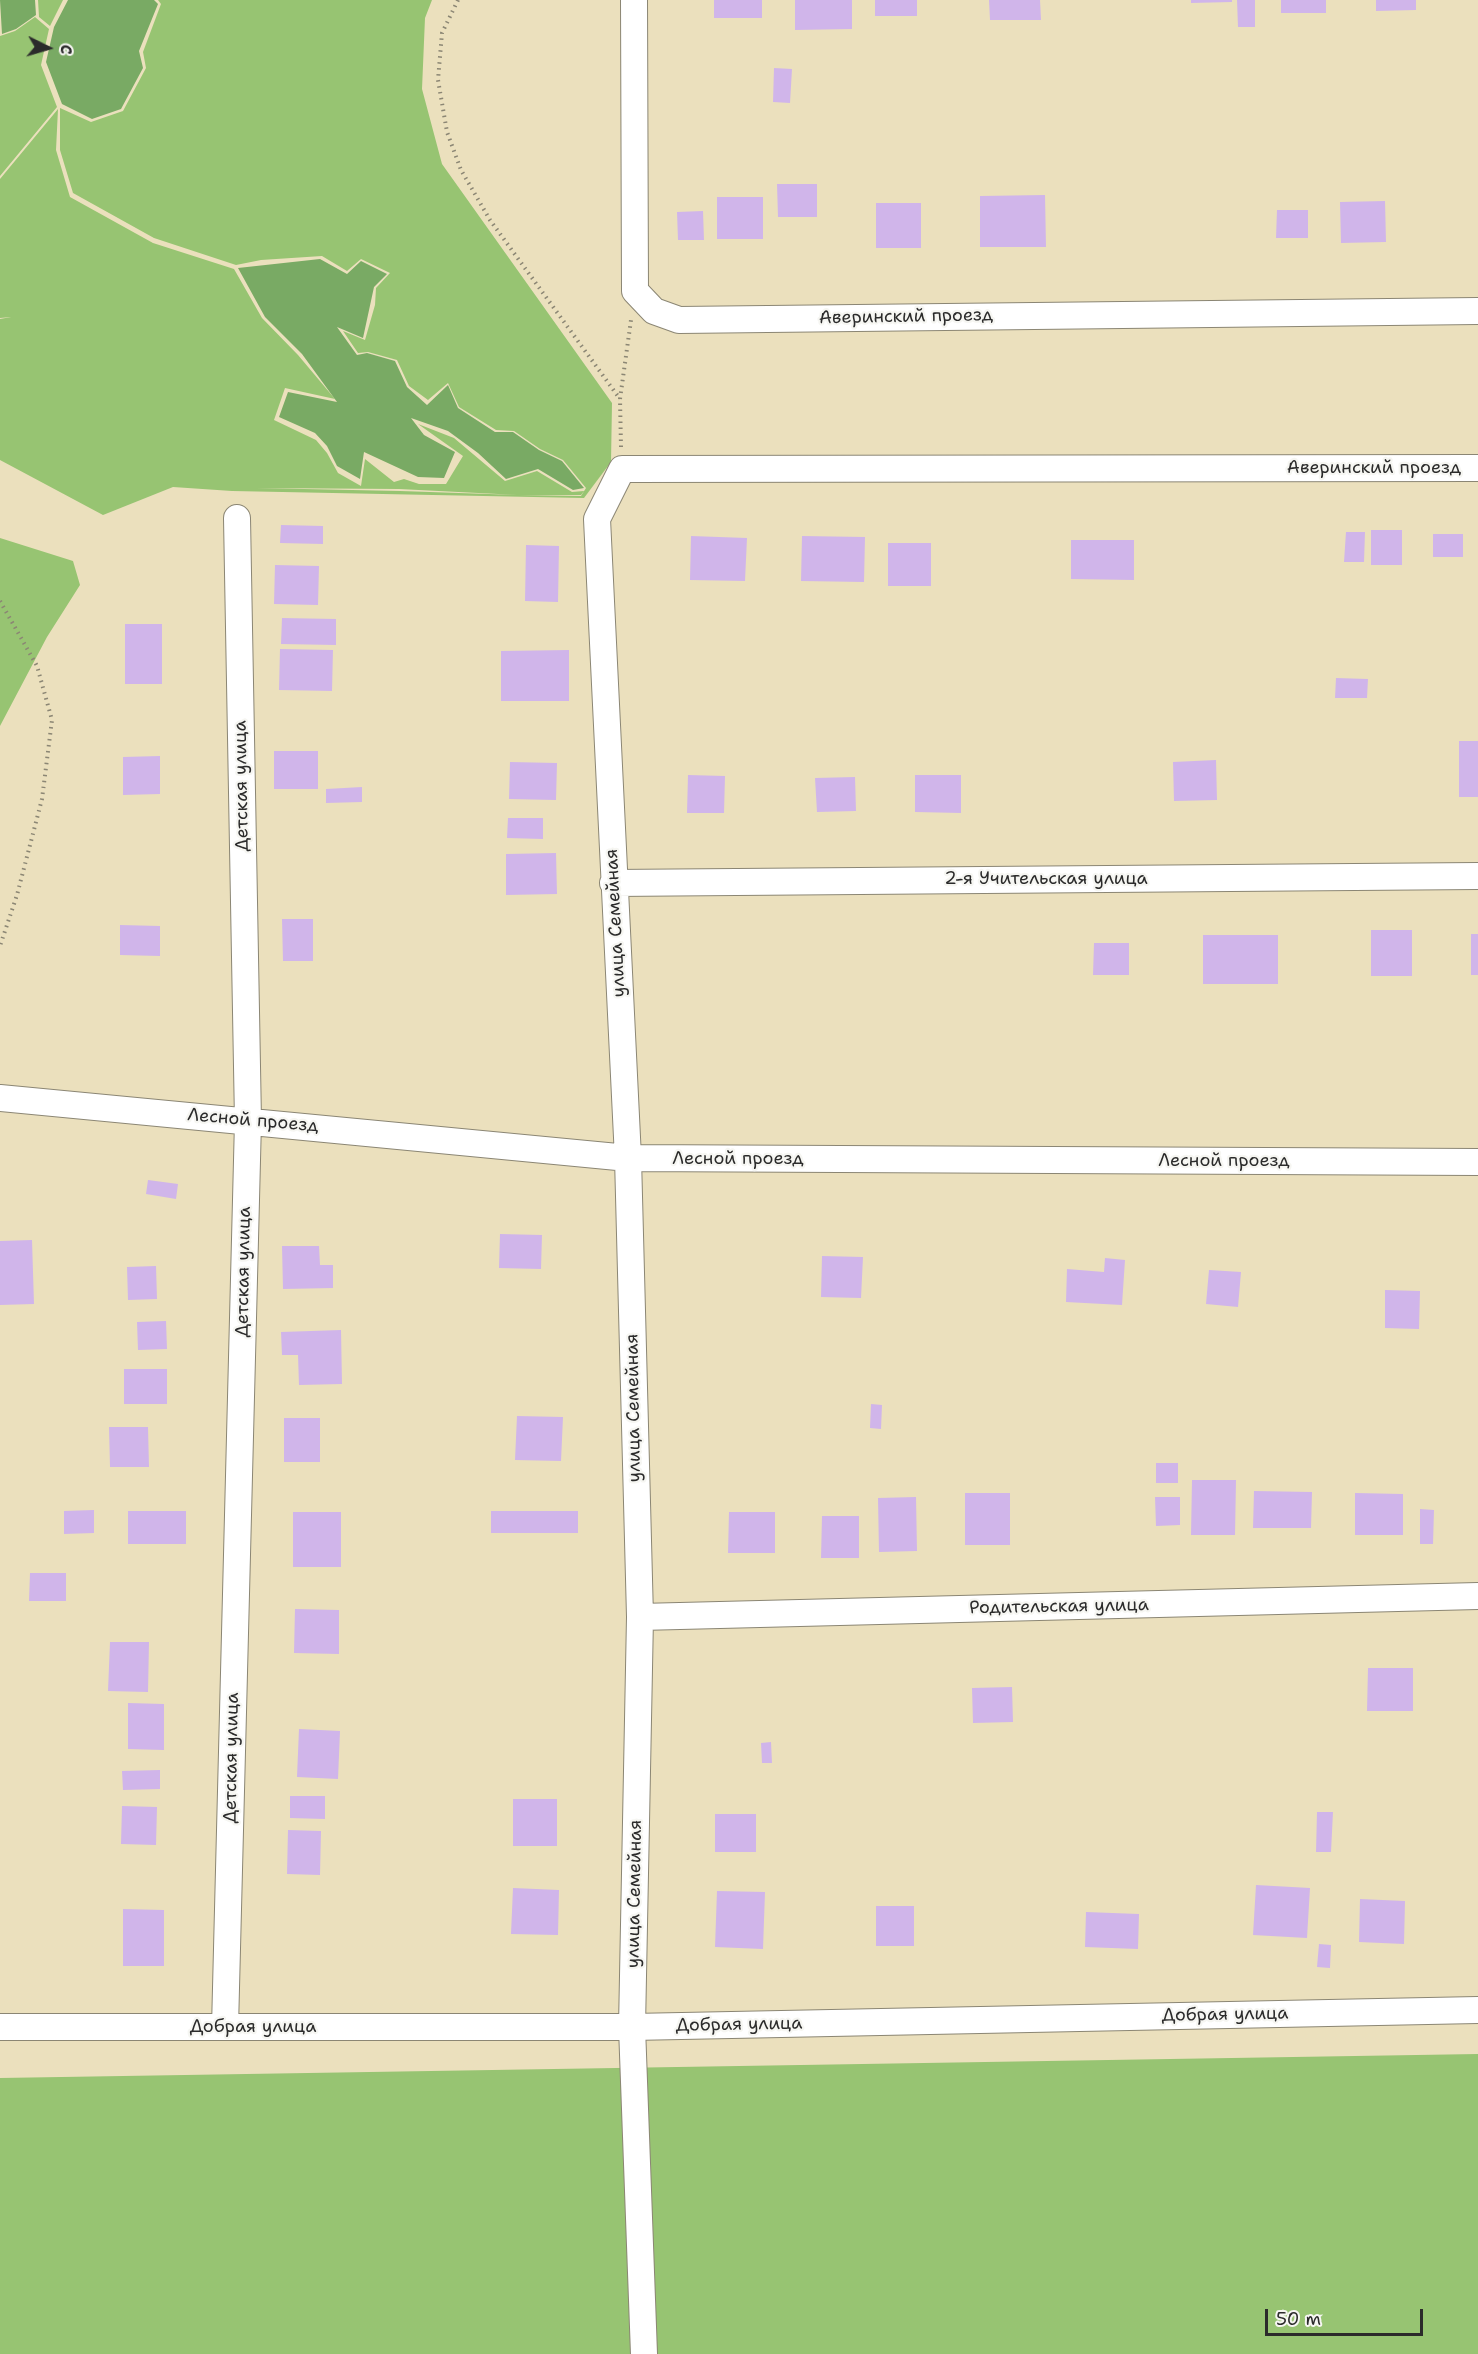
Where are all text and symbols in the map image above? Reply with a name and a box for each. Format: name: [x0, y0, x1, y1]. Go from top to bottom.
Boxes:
north arrow: [18, 18, 78, 78]
text: С: [56, 44, 77, 55]
street label: Аверинский проезд: [819, 305, 993, 329]
street label: Аверинский проезд: [1287, 457, 1461, 479]
street label: Детская улица: [230, 720, 254, 852]
street label: улица Семейная: [601, 848, 631, 998]
street label: 2-я Учительская улица: [944, 868, 1148, 890]
street label: Лесной проезд: [187, 1105, 319, 1137]
street label: Лесной проезд: [672, 1148, 804, 1170]
street label: Лесной проезд: [1158, 1150, 1290, 1172]
street label: Детская улица: [232, 1206, 256, 1338]
street label: улица Семейная: [622, 1334, 646, 1482]
street label: Родительская улица: [969, 1595, 1149, 1619]
street label: Детская улица: [220, 1692, 244, 1824]
street label: улица Семейная: [623, 1820, 647, 1968]
street label: Добрая улица: [1161, 2003, 1289, 2027]
street label: Добрая улица: [675, 2013, 803, 2037]
street label: Добрая улица: [190, 2016, 316, 2038]
scale bar: [1268, 2297, 1426, 2335]
text: 50 m: [1276, 2307, 1321, 2331]

